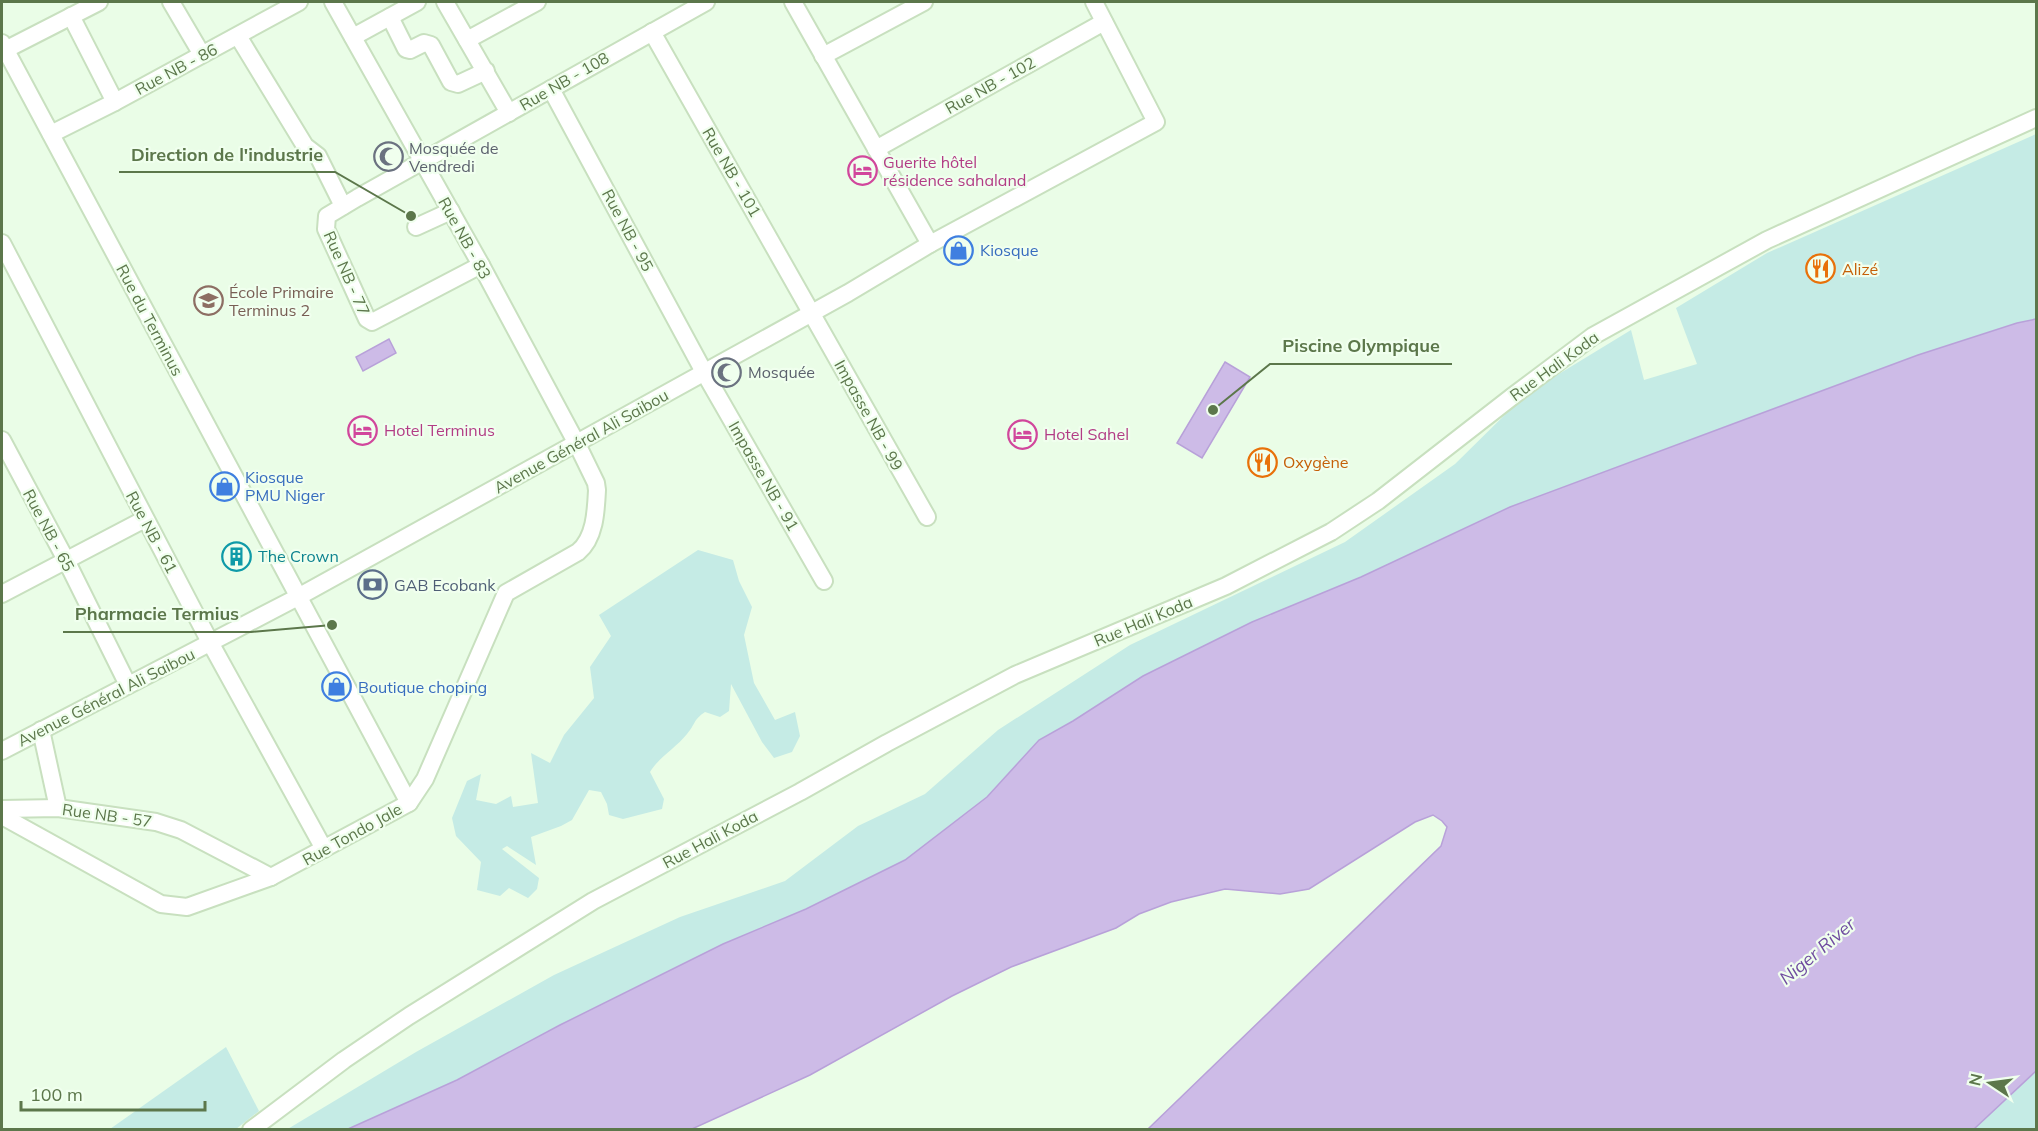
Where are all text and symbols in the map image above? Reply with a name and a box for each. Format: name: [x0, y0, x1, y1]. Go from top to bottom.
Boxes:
street label: Rue NB - 86: [131, 39, 221, 99]
street label: Rue NB - 108: [516, 47, 612, 115]
street label: Rue NB - 102: [941, 52, 1039, 118]
street label: Rue NB - 101: [698, 124, 766, 220]
callout: Direction de l'industrie: [119, 136, 335, 172]
place label: Mosquée de Vendredi: [409, 138, 499, 176]
mosque icon: Mosquée de Vendredi: [372, 141, 404, 173]
text: Direction de l'industrie: [131, 143, 323, 166]
place label: Guerite hôtel résidence sahaland: [883, 152, 1026, 190]
hotel icon: Guerite hôtel résidence sahaland: [846, 155, 878, 187]
street label: Rue NB - 95: [598, 185, 658, 275]
street label: Rue NB - 83: [434, 194, 496, 282]
street label: Rue NB - 77: [319, 228, 375, 318]
shop icon: Kiosque: [943, 234, 975, 266]
place label: Kiosque: [980, 240, 1039, 260]
restaurant icon: Alizé: [1805, 253, 1837, 285]
place label: Alizé: [1842, 259, 1878, 279]
street label: Rue du Terminus: [112, 261, 188, 379]
place label: École Primaire Terminus 2: [229, 282, 334, 320]
school or university icon: École Primaire Terminus 2: [192, 285, 224, 317]
street label: Rue Hali Koda: [1506, 327, 1602, 405]
callout: Piscine Olympique: [1270, 328, 1452, 364]
text: Piscine Olympique: [1282, 334, 1440, 357]
mosque icon: Mosquée: [711, 356, 743, 388]
street label: Impasse NB - 99: [830, 356, 908, 474]
place label: Mosquée: [748, 362, 815, 382]
street label: Avenue Général Ali Saibou: [490, 385, 672, 497]
hotel icon: Hotel Terminus: [347, 414, 379, 446]
street label: Impasse NB - 91: [724, 418, 804, 534]
hotel icon: Hotel Sahel: [1007, 418, 1039, 450]
place label: Hotel Terminus: [384, 420, 495, 440]
place label: Hotel Sahel: [1044, 424, 1129, 444]
restaurant icon: Oxygène: [1246, 446, 1278, 478]
place label: Oxygène: [1283, 452, 1349, 472]
place label: Kiosque PMU Niger: [245, 467, 325, 505]
shop icon: Kiosque PMU Niger: [208, 470, 240, 502]
street label: Rue NB - 65: [19, 485, 79, 575]
street label: Rue NB - 61: [122, 487, 182, 577]
building icon: The Crown: [221, 540, 253, 572]
place label: The Crown: [258, 546, 339, 566]
bank icon: GAB Ecobank: [357, 569, 389, 601]
place label: GAB Ecobank: [394, 575, 496, 595]
street label: Rue Hali Koda: [1091, 591, 1195, 651]
callout: Pharmacie Termius: [63, 596, 251, 632]
text: Pharmacie Termius: [75, 602, 239, 625]
street label: Avenue Général Ali Saibou: [14, 643, 198, 751]
shop icon: Boutique choping: [321, 671, 353, 703]
place label: Boutique choping: [358, 677, 487, 697]
street label: Rue Tondo Jale: [299, 798, 405, 870]
street label: Rue NB - 57: [61, 799, 153, 831]
street label: Rue Hali Koda: [659, 805, 761, 873]
water label: Niger River: [1774, 912, 1861, 989]
north arrow: [1960, 1053, 2020, 1113]
text: N: [1964, 1071, 1986, 1088]
scale bar: [21, 1074, 206, 1112]
text: 100 m: [30, 1083, 83, 1106]

